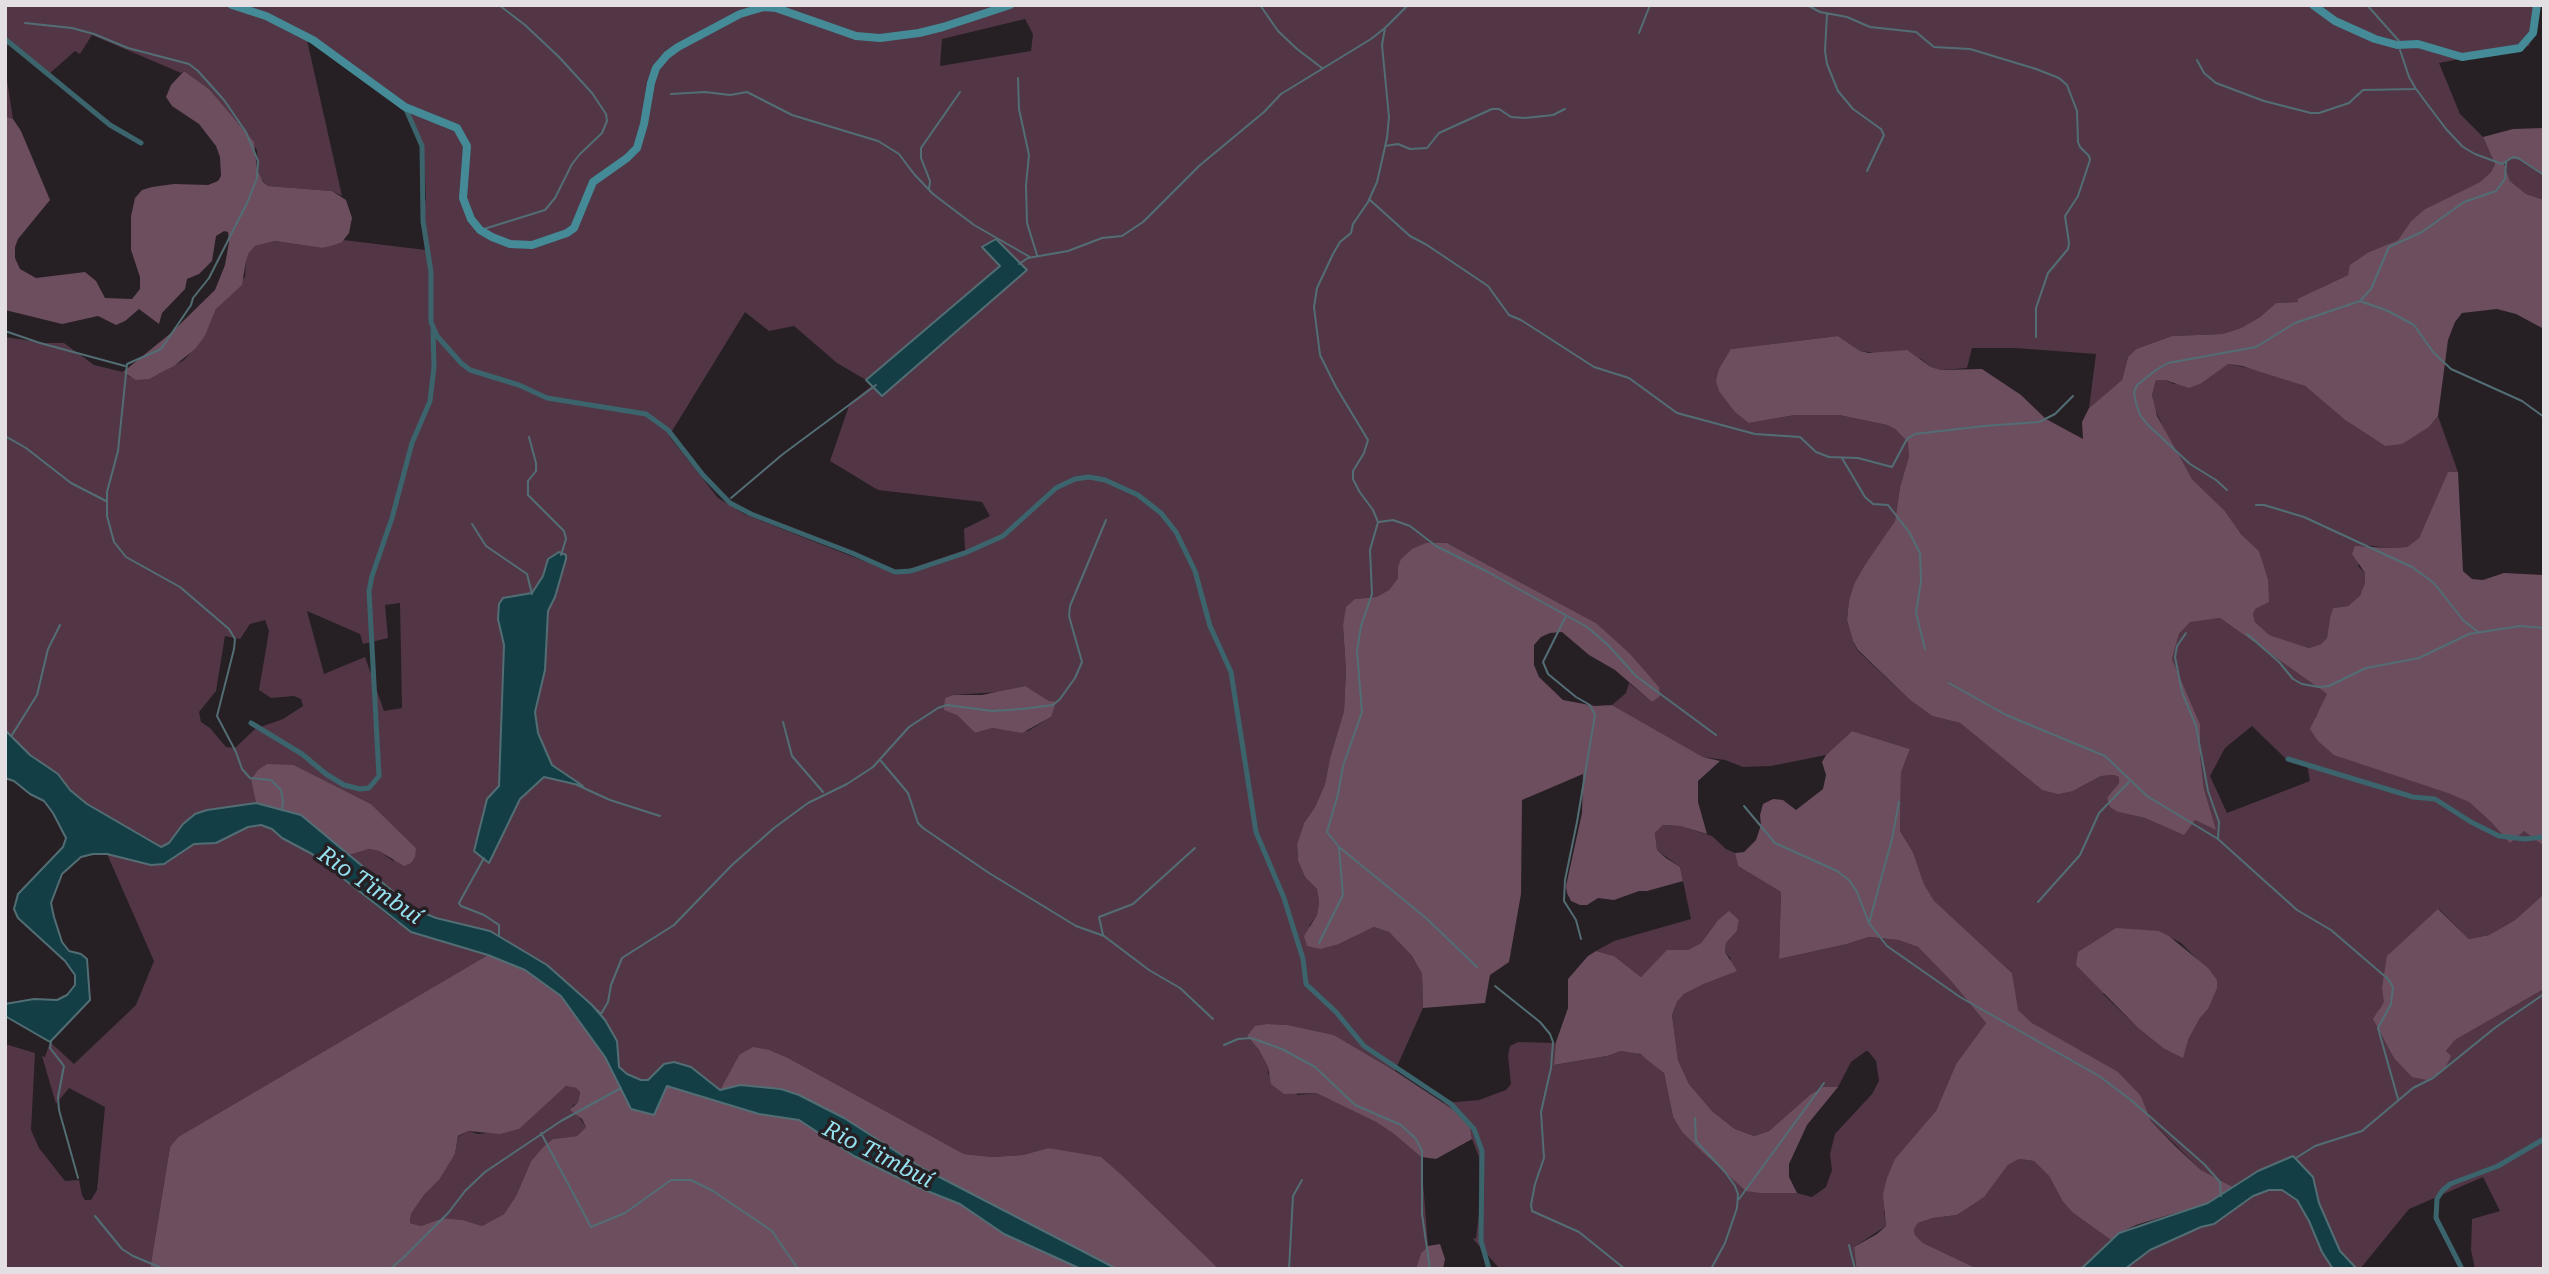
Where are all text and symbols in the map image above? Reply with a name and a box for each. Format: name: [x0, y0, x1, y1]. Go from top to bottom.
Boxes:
water label: Rio Timbuí: [313, 841, 427, 931]
water label: Rio Timbuí: [818, 1115, 938, 1195]

